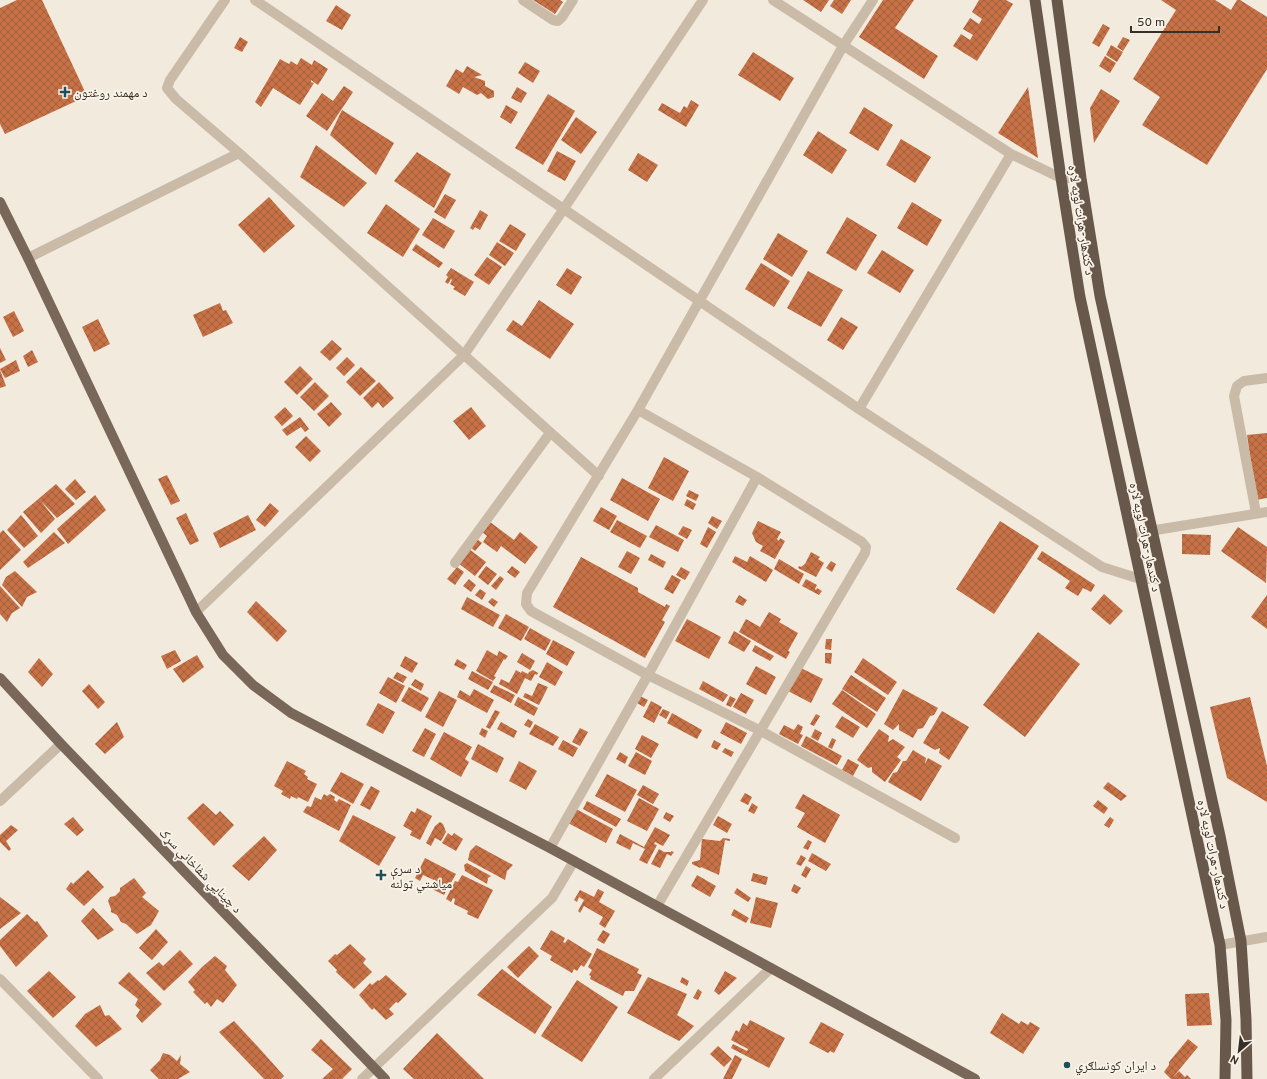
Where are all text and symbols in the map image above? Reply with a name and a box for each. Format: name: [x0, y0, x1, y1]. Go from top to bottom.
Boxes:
scale bar: [1131, 8, 1219, 34]
text: 50 m: [1137, 15, 1165, 31]
marker: د مهمند روغتون: [59, 86, 71, 98]
place label: د مهمند روغتون: [74, 86, 148, 102]
street label: د کندهار-هرات لويه لاره: [1063, 164, 1097, 276]
street label: د کندهار-هرات لويه لاره: [1125, 481, 1163, 593]
street label: د کندهار-هرات لويه لاره: [1193, 798, 1231, 910]
street label: د چينايي شفاخانې سړک: [153, 826, 244, 919]
place label: د سرې مياشتي ټولنه: [390, 862, 452, 894]
marker: د سرې مياشتي ټولنه: [375, 869, 387, 881]
north arrow: [1219, 1031, 1259, 1071]
text: N: [1228, 1051, 1242, 1067]
place label: د ايران کونسلګري: [1075, 1059, 1156, 1076]
marker: د ايران کونسلګري: [1062, 1060, 1072, 1070]

